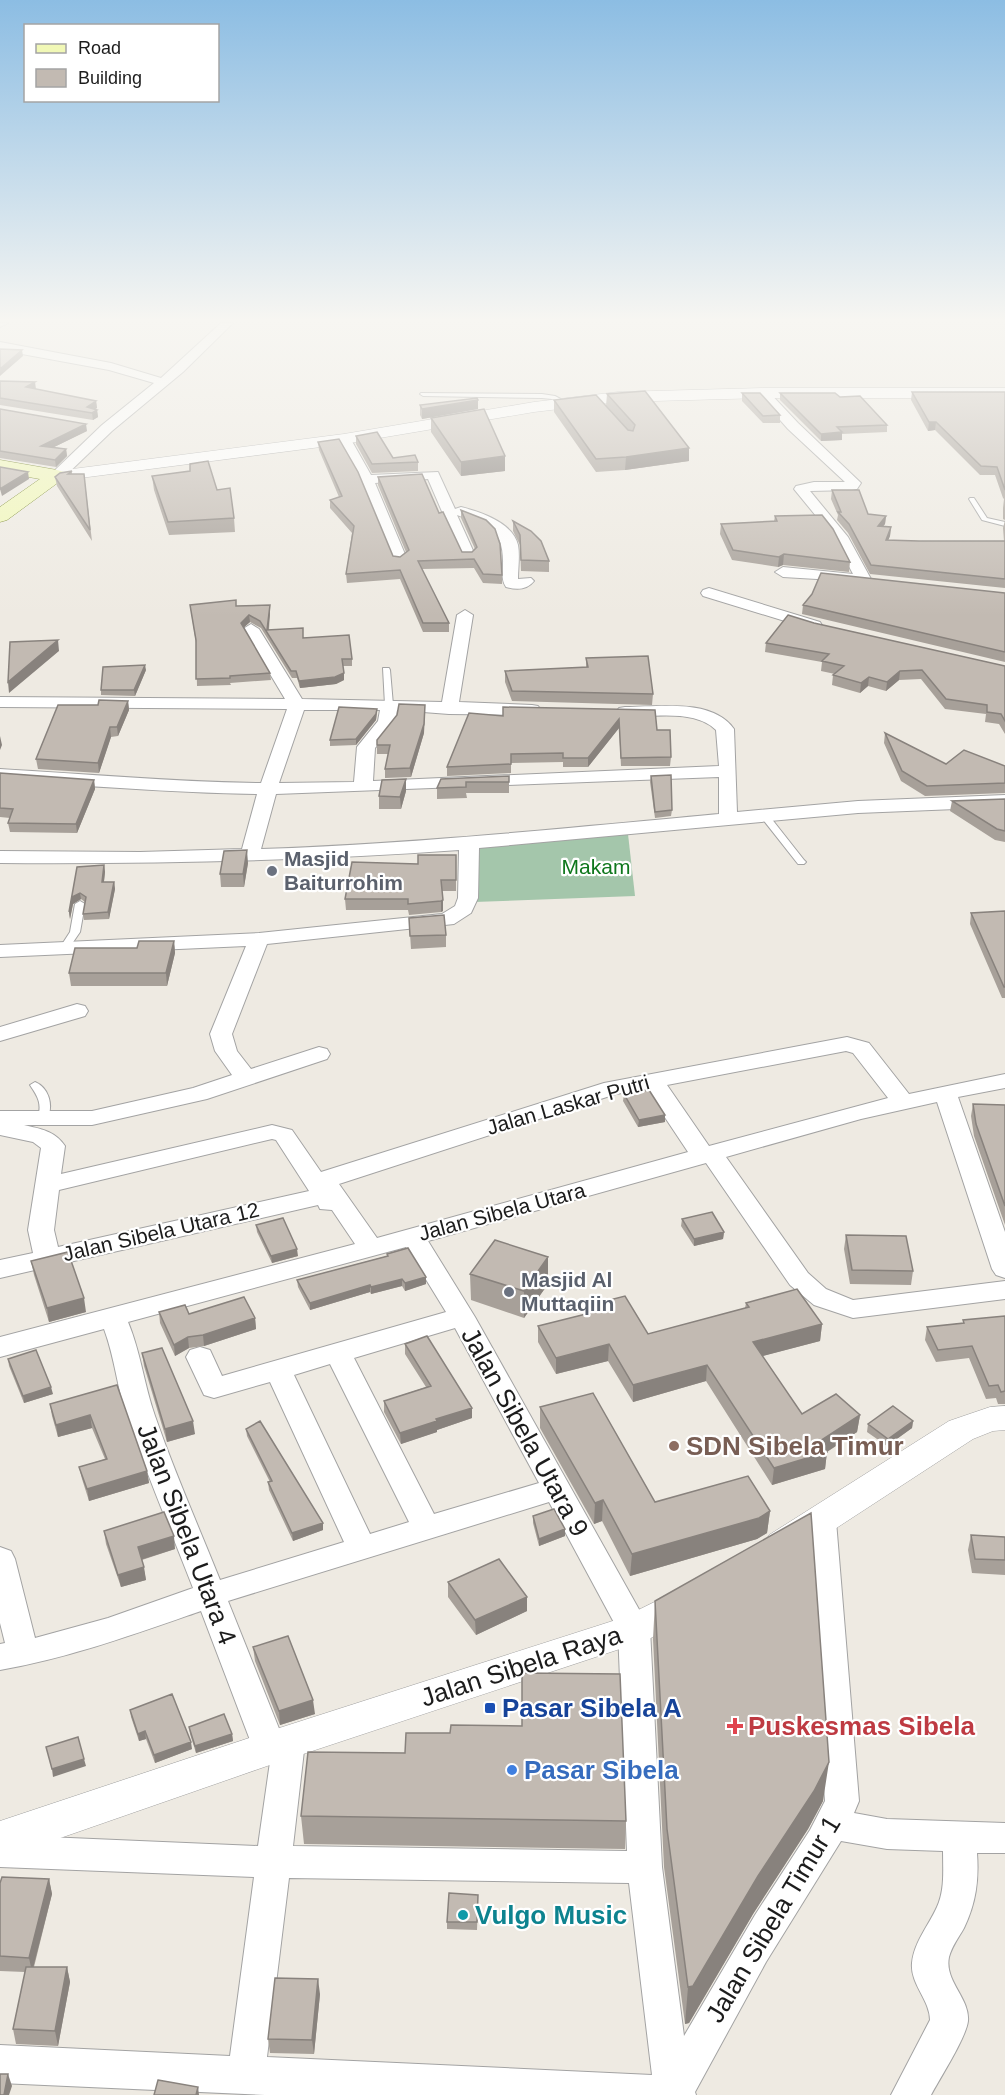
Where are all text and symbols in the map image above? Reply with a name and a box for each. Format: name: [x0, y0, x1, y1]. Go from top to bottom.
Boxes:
legend: [24, 24, 219, 102]
text: Road: [78, 38, 121, 58]
text: Building: [78, 68, 142, 88]
place label: Masjid Baiturrohim: [284, 847, 403, 894]
park label: Makam: [562, 855, 630, 878]
marker: Masjid Baiturrohim: [265, 864, 279, 878]
street label: Jalan Laskar Putri: [484, 1070, 652, 1139]
street label: Jalan Sibela Utara: [416, 1178, 588, 1245]
street label: Jalan Sibela Utara 12: [60, 1198, 261, 1265]
place label: Masjid Al Muttaqiin: [521, 1268, 614, 1315]
marker: Masjid Al Muttaqiin: [502, 1285, 516, 1299]
street label: Jalan Sibela Utara 9: [455, 1322, 595, 1542]
street label: Jalan Sibela Utara 4: [131, 1419, 243, 1649]
place label: SDN Sibela Timur: [686, 1431, 904, 1461]
marker: SDN Sibela Timur: [667, 1439, 681, 1453]
street label: Jalan Sibela Raya: [417, 1619, 626, 1713]
place label: Pasar Sibela A: [502, 1693, 682, 1723]
marker: Pasar Sibela A: [483, 1701, 497, 1715]
place label: Puskesmas Sibela: [748, 1711, 975, 1741]
marker: Puskesmas Sibela: [726, 1717, 744, 1735]
place label: Pasar Sibela: [524, 1755, 679, 1785]
marker: Pasar Sibela: [505, 1763, 519, 1777]
street label: Jalan Sibela Timur 1: [699, 1810, 847, 2028]
place label: Vulgo Music: [475, 1900, 627, 1930]
marker: Vulgo Music: [456, 1908, 470, 1922]

